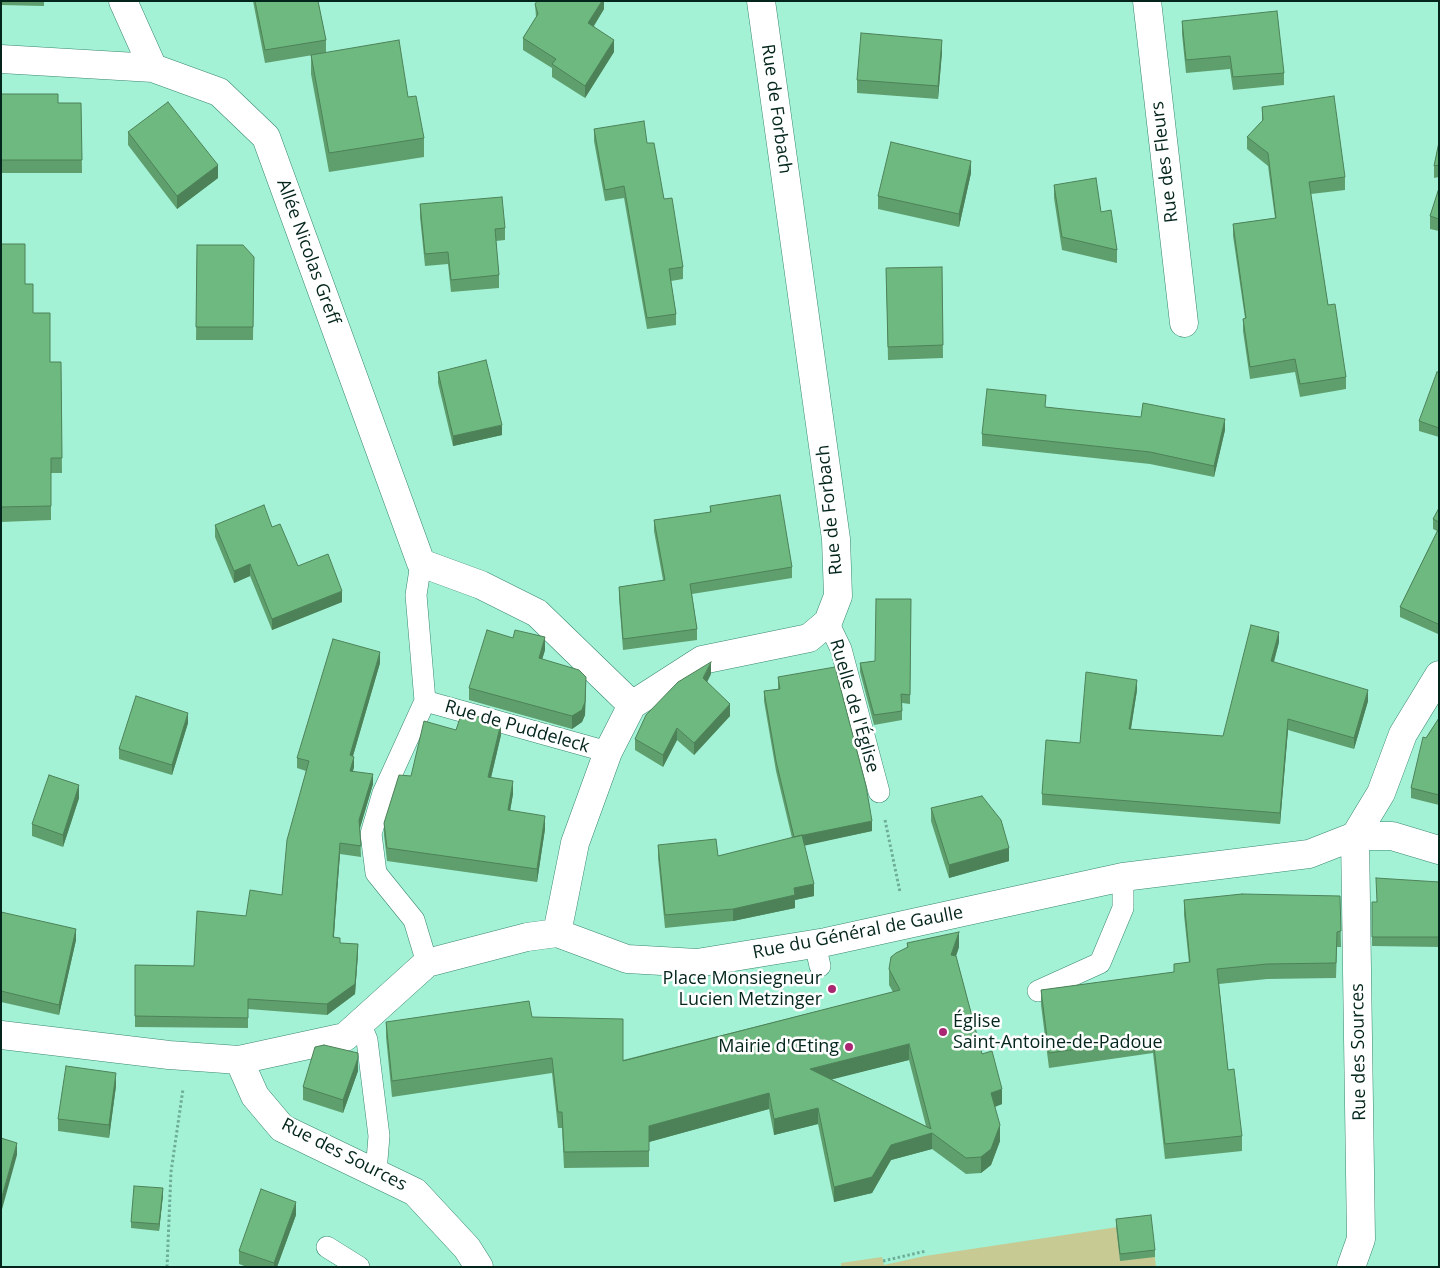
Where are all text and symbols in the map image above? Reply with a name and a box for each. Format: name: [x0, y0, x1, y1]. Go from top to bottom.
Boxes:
street label: Rue de Forbach: [756, 43, 796, 175]
street label: Rue des Fleurs: [1147, 100, 1183, 224]
street label: Allée Nicolas Greff: [272, 176, 344, 328]
street label: Rue de Forbach: [812, 444, 848, 576]
street label: Ruelle de l'Église: [825, 637, 883, 775]
street label: Rue de Puddeleck: [442, 696, 592, 758]
street label: Rue du Général de Gaulle: [751, 902, 965, 964]
place label: Place Monsiegneur Lucien Metzinger: [663, 968, 822, 1011]
marker: Place Monsiegneur Lucien Metzinger: [826, 983, 838, 995]
street label: Rue des Sources: [1347, 983, 1371, 1121]
place label: Église Saint-Antoine-de-Padoue: [953, 1011, 1163, 1054]
marker: Église Saint-Antoine-de-Padoue: [937, 1026, 949, 1038]
place label: Mairie d'Œting: [718, 1036, 839, 1058]
marker: Mairie d'Œting: [843, 1041, 855, 1053]
street label: Rue des Sources: [278, 1114, 410, 1196]

